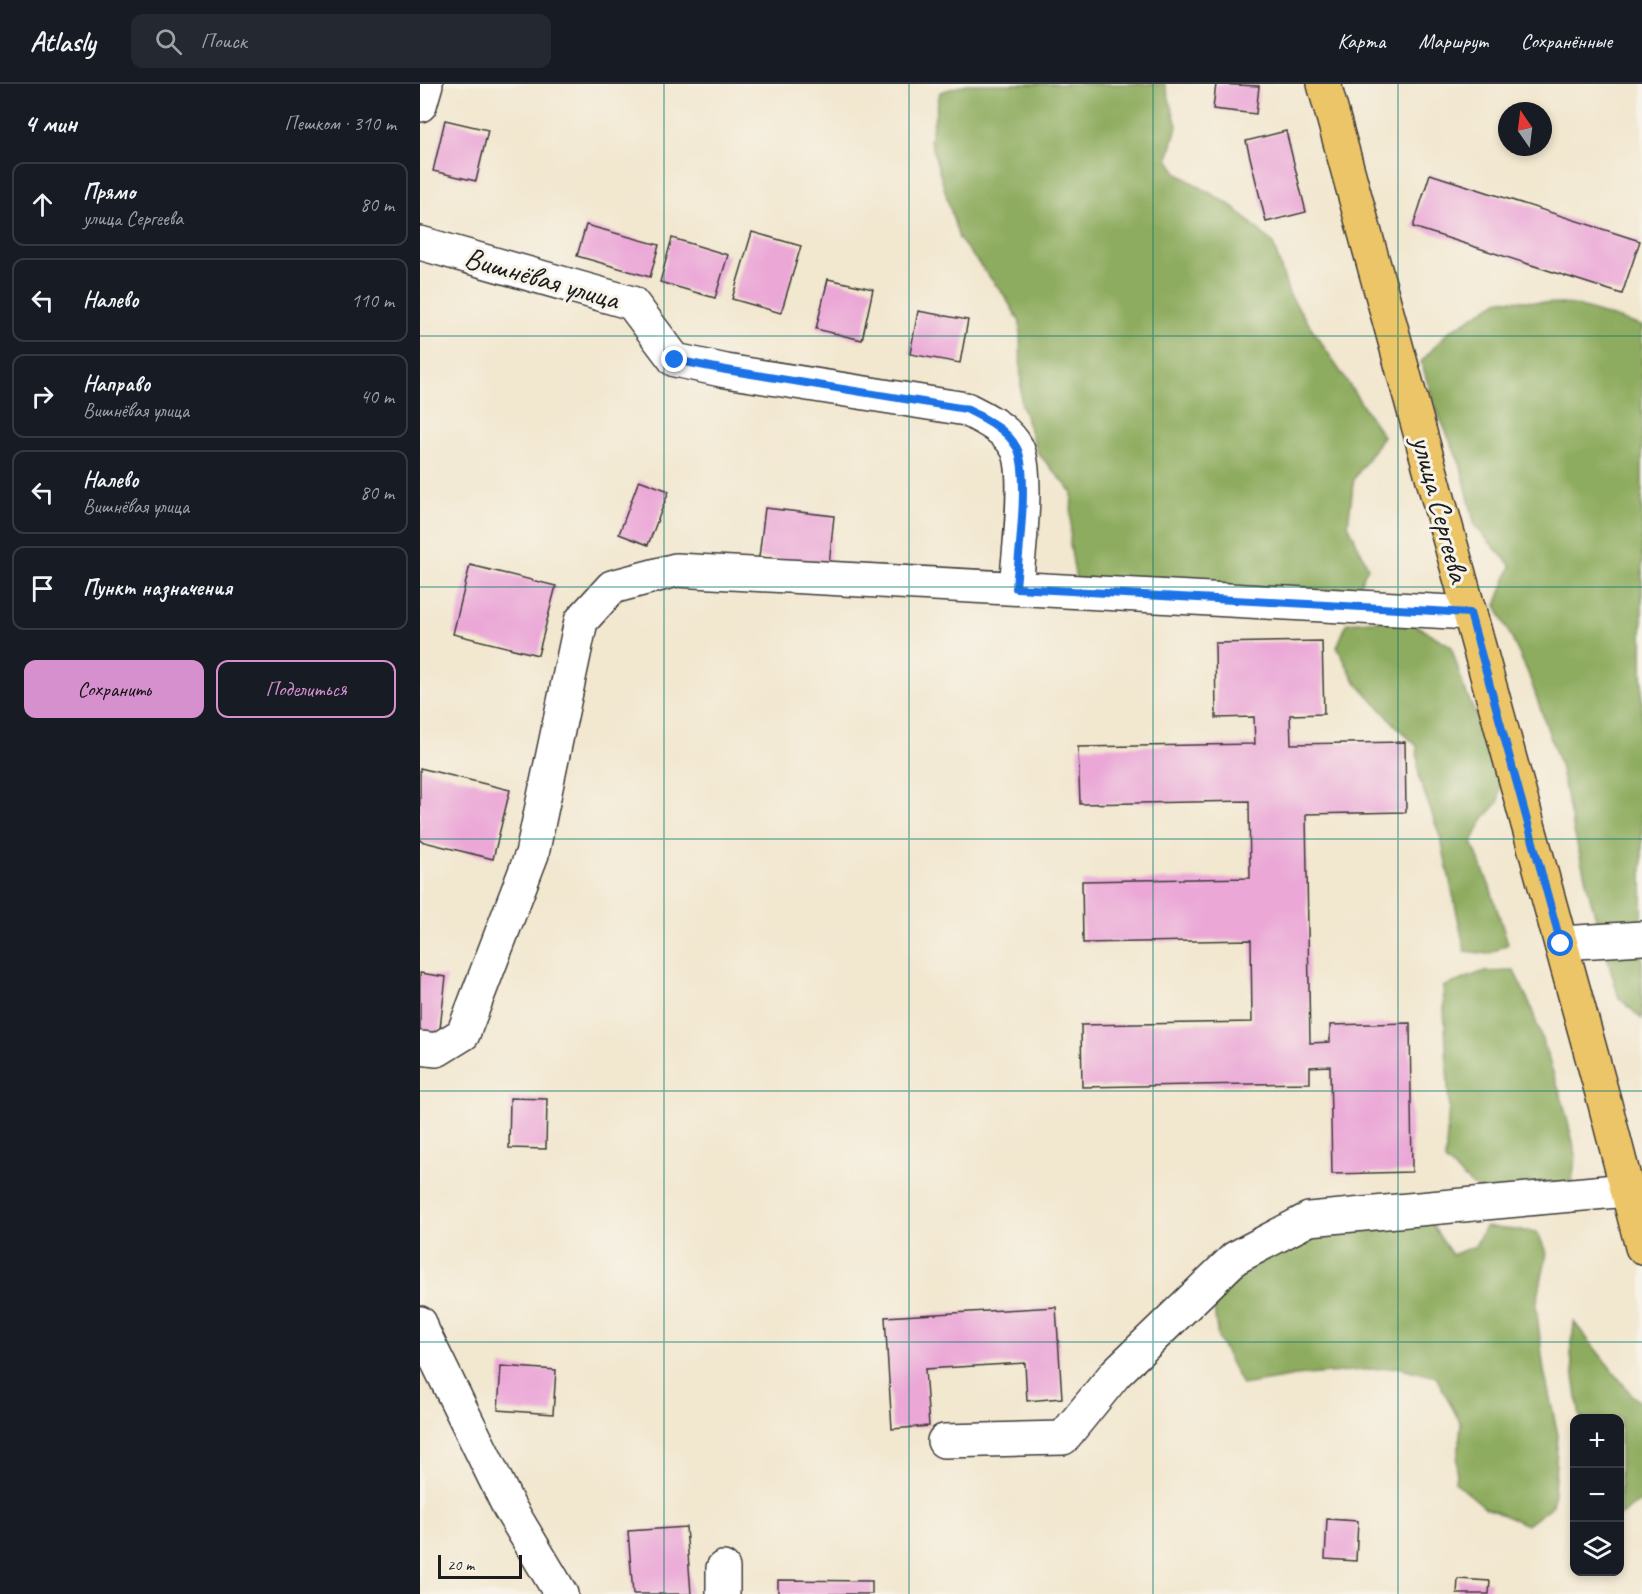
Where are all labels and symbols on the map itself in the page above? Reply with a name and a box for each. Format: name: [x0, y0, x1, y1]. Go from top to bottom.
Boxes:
north arrow: [1498, 102, 1552, 156]
street label: Вишнёвая улица: [460, 238, 626, 319]
route end: [661, 346, 687, 372]
street label: улица Сергеева: [1403, 430, 1479, 588]
route start: [1547, 930, 1573, 956]
scale bar: [438, 1552, 522, 1580]

